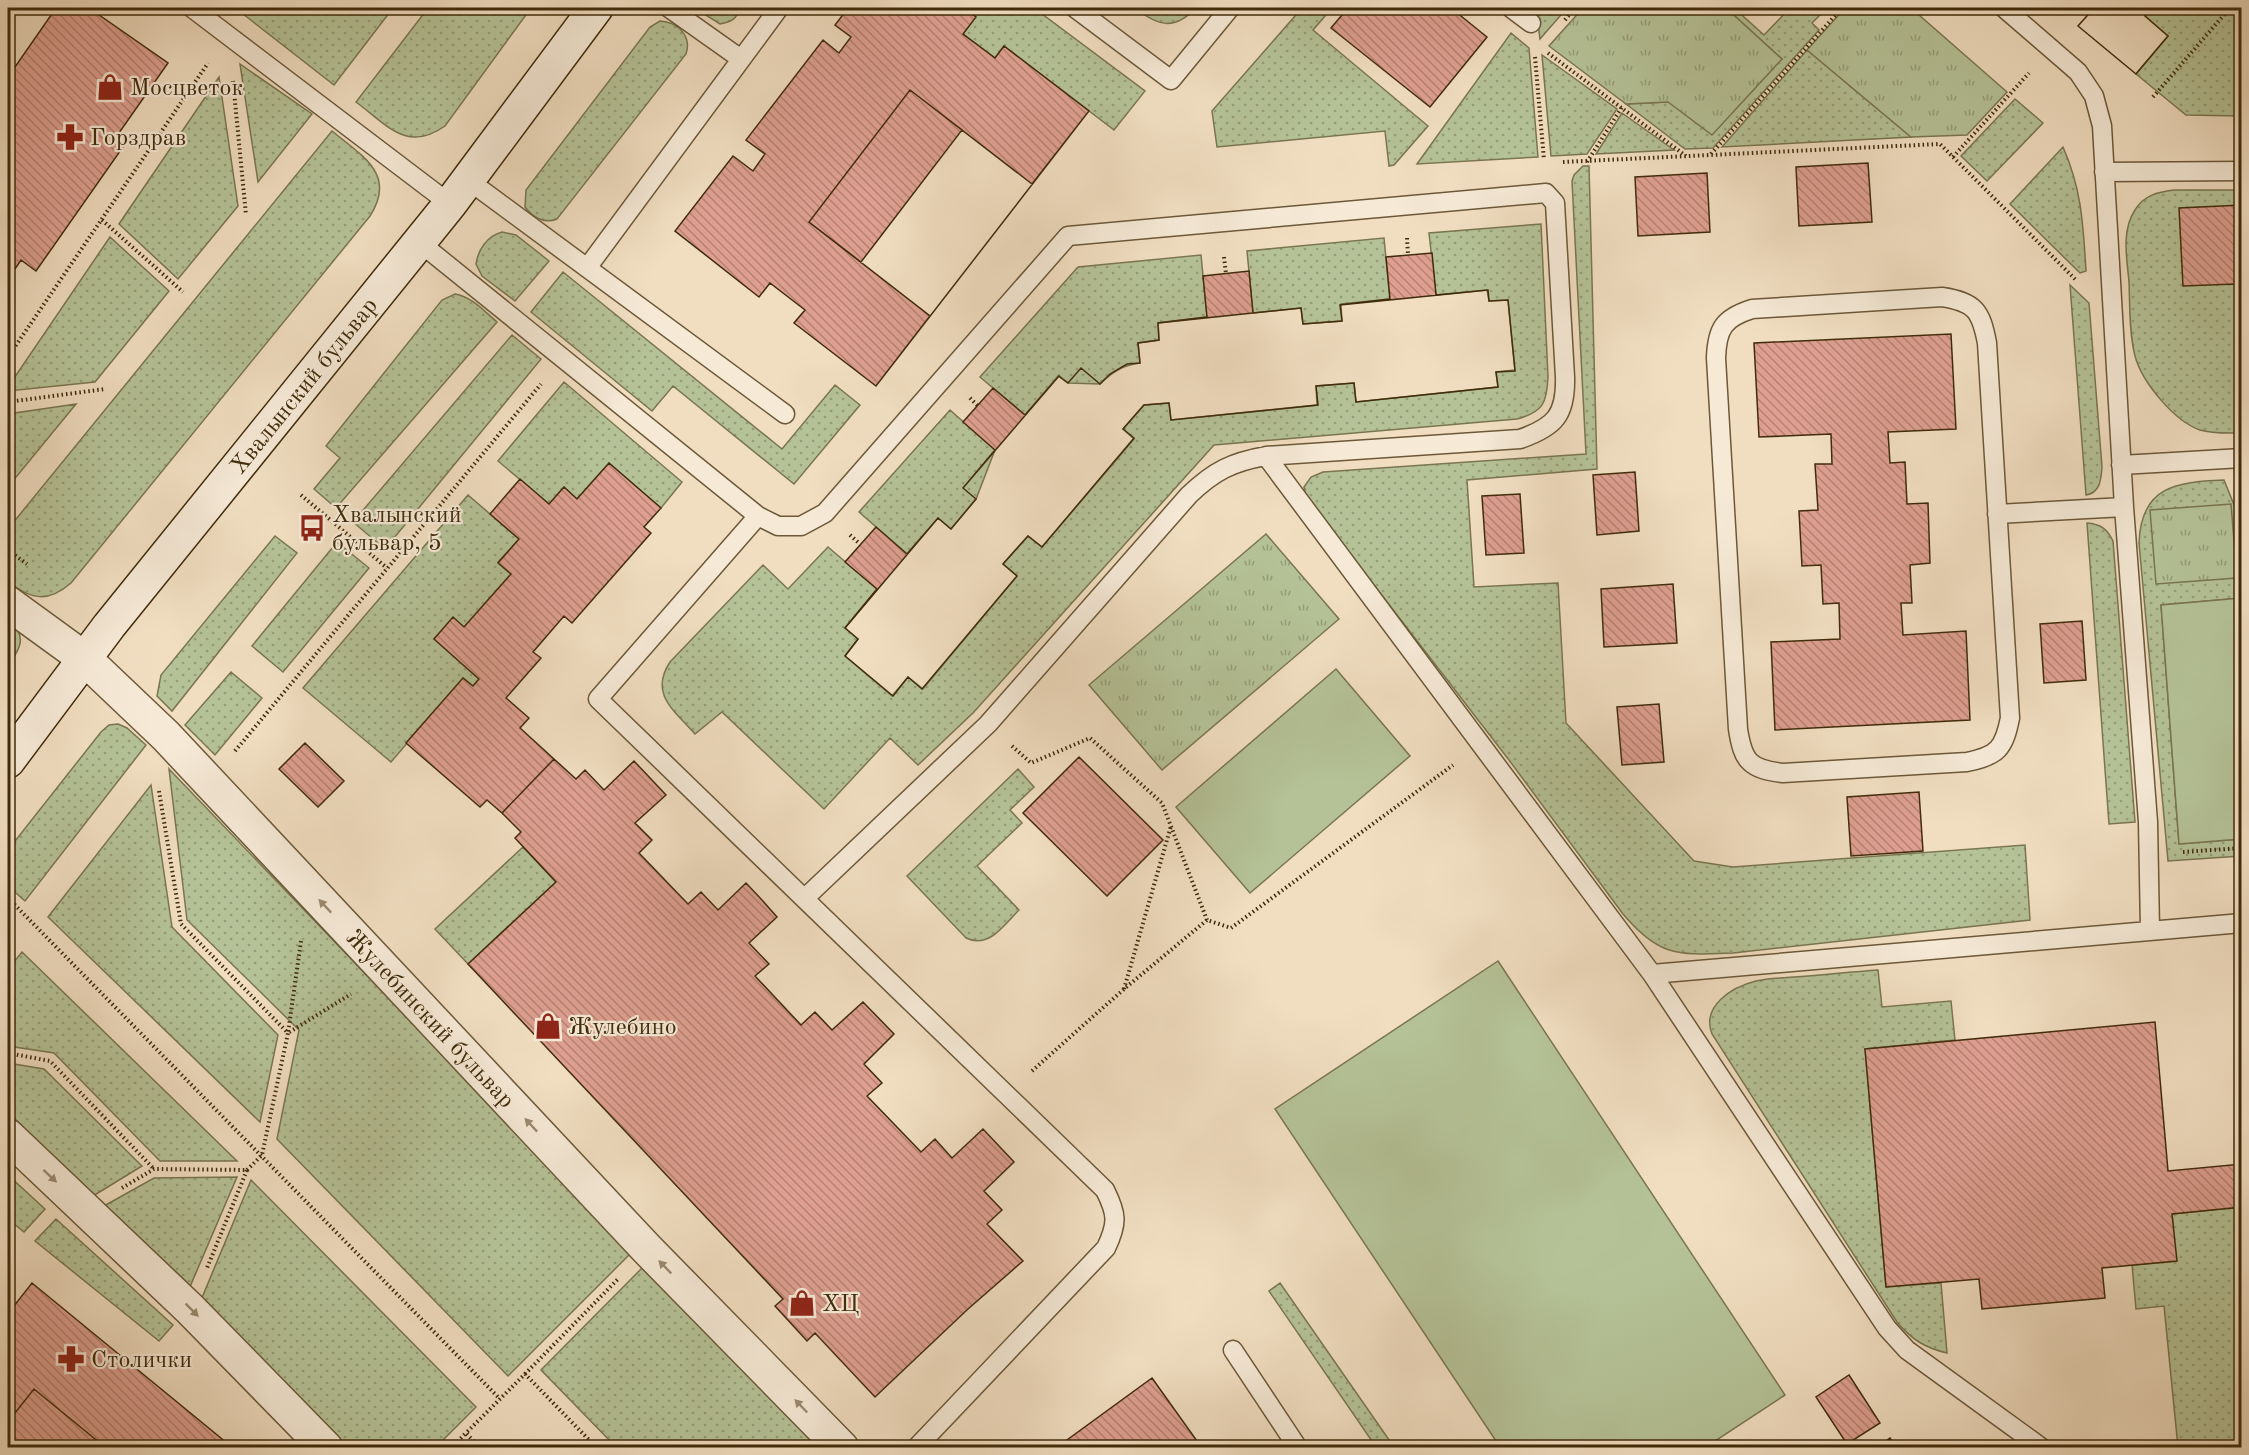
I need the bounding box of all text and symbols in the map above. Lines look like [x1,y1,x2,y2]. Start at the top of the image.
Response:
shop icon: Мосцветок [95,72,125,102]
place label: Мосцветок [130,77,243,101]
pharmacy icon: Горздрав [55,122,85,152]
place label: Горздрав [90,127,186,151]
street label: Хвалынский бульвар [227,294,383,479]
place label: Хвалынский бульвар, 5 [332,504,462,556]
bus stop icon: Хвалынский бульвар, 5 [297,513,327,543]
one-way arrow [319,900,333,914]
street label: Жулебинский бульвар [340,926,518,1113]
shop icon: Жулебино [533,1011,563,1041]
place label: Жулебино [568,1016,677,1040]
one-way arrow [525,1118,538,1133]
one-way arrow [43,1169,57,1183]
one-way arrow [658,1260,672,1274]
shop icon: ХЦ [787,1288,817,1318]
place label: ХЦ [822,1293,859,1317]
one-way arrow [184,1303,198,1317]
pharmacy icon: Столички [56,1344,86,1374]
place label: Столички [91,1349,192,1373]
one-way arrow [795,1399,809,1413]

